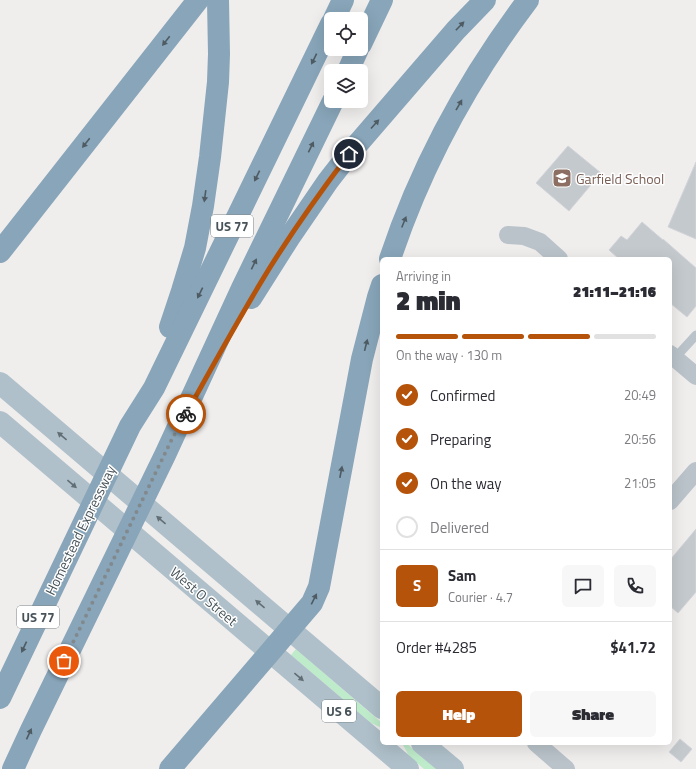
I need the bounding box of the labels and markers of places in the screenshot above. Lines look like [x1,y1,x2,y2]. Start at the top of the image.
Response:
pin [332,137,366,171]
school or university icon: Garfield School [551,167,573,189]
place label: Garfield School [576,168,664,189]
pin [47,644,81,678]

